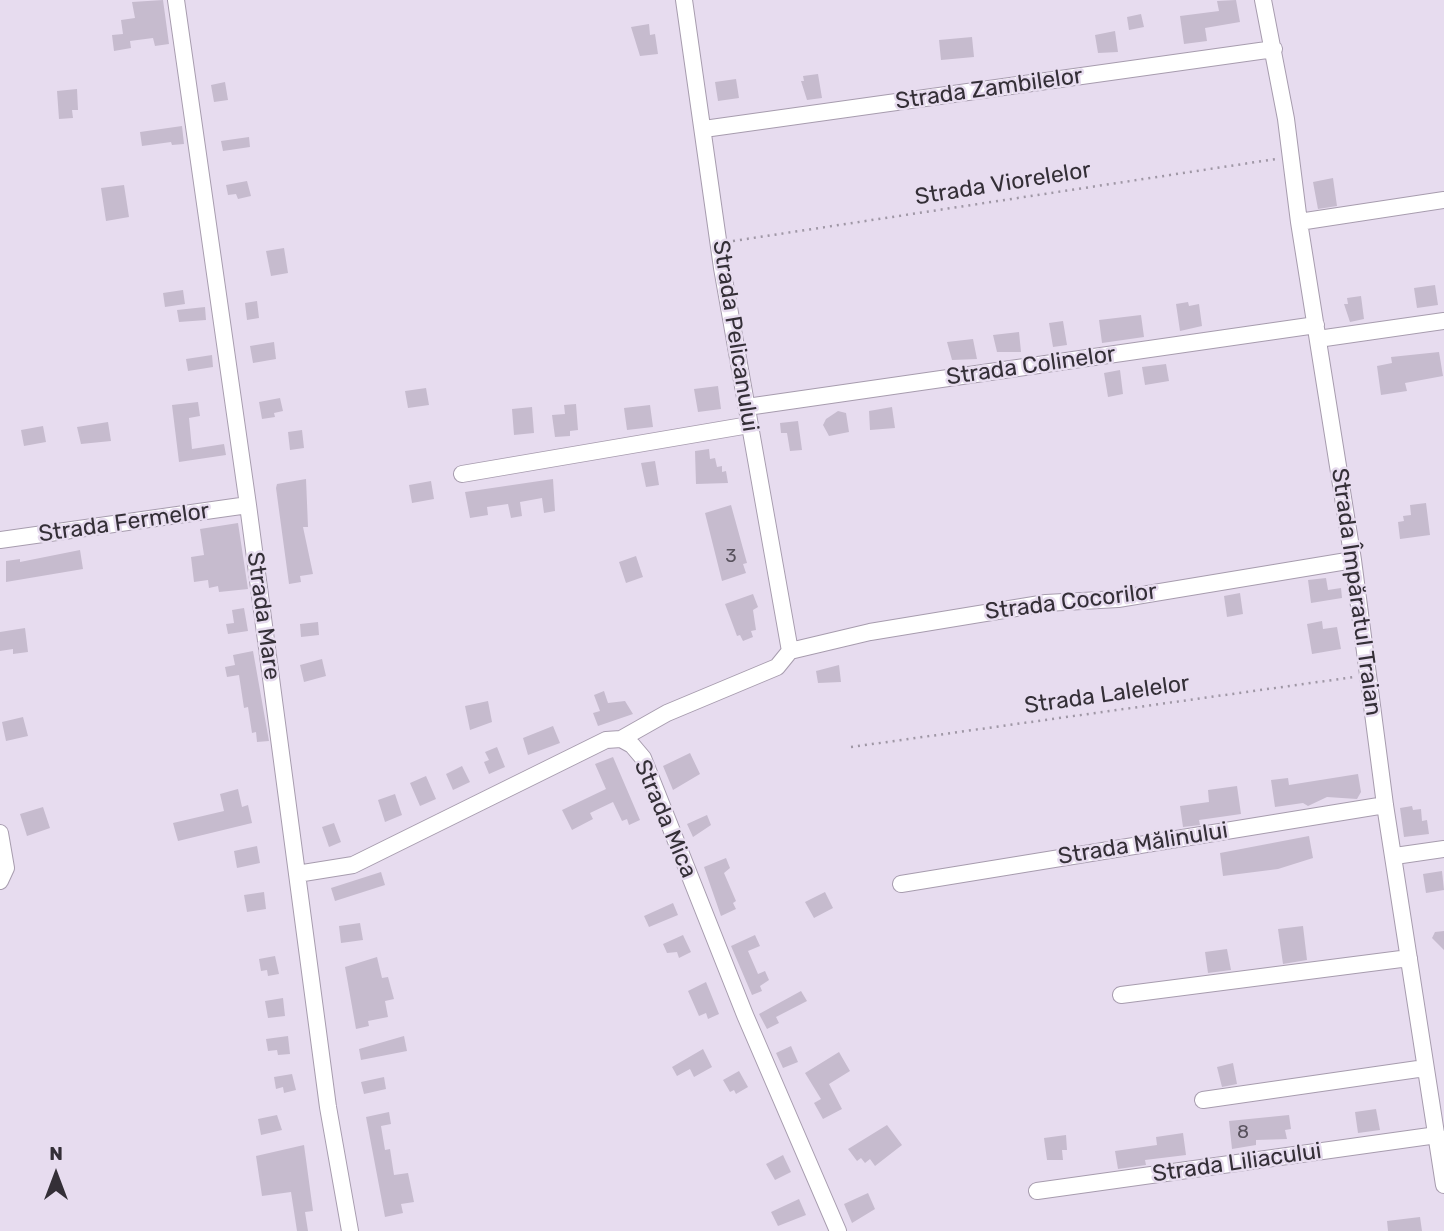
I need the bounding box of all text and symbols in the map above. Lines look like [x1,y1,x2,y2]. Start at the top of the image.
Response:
street label: Strada Zambilelor [894,62,1084,116]
street label: Strada Viorelelor [913,156,1093,212]
street label: Strada Pelicanului [706,238,764,434]
street label: Strada Colinelor [945,340,1117,392]
street label: Strada Împăratul Traian [1325,466,1387,718]
street label: Strada Fermelor [37,497,211,549]
house number: 3 [725,546,737,568]
street label: Strada Mare [240,550,286,682]
street label: Strada Cocorilor [984,578,1158,626]
street label: Strada Lalelelor [1023,670,1191,720]
street label: Strada Mica [628,756,702,882]
street label: Strada Mălinului [1056,817,1230,871]
house number: 8 [1237,1122,1249,1144]
street label: Strada Liliacului [1151,1137,1323,1189]
north arrow [21,1140,91,1210]
text: N [49,1142,63,1165]

